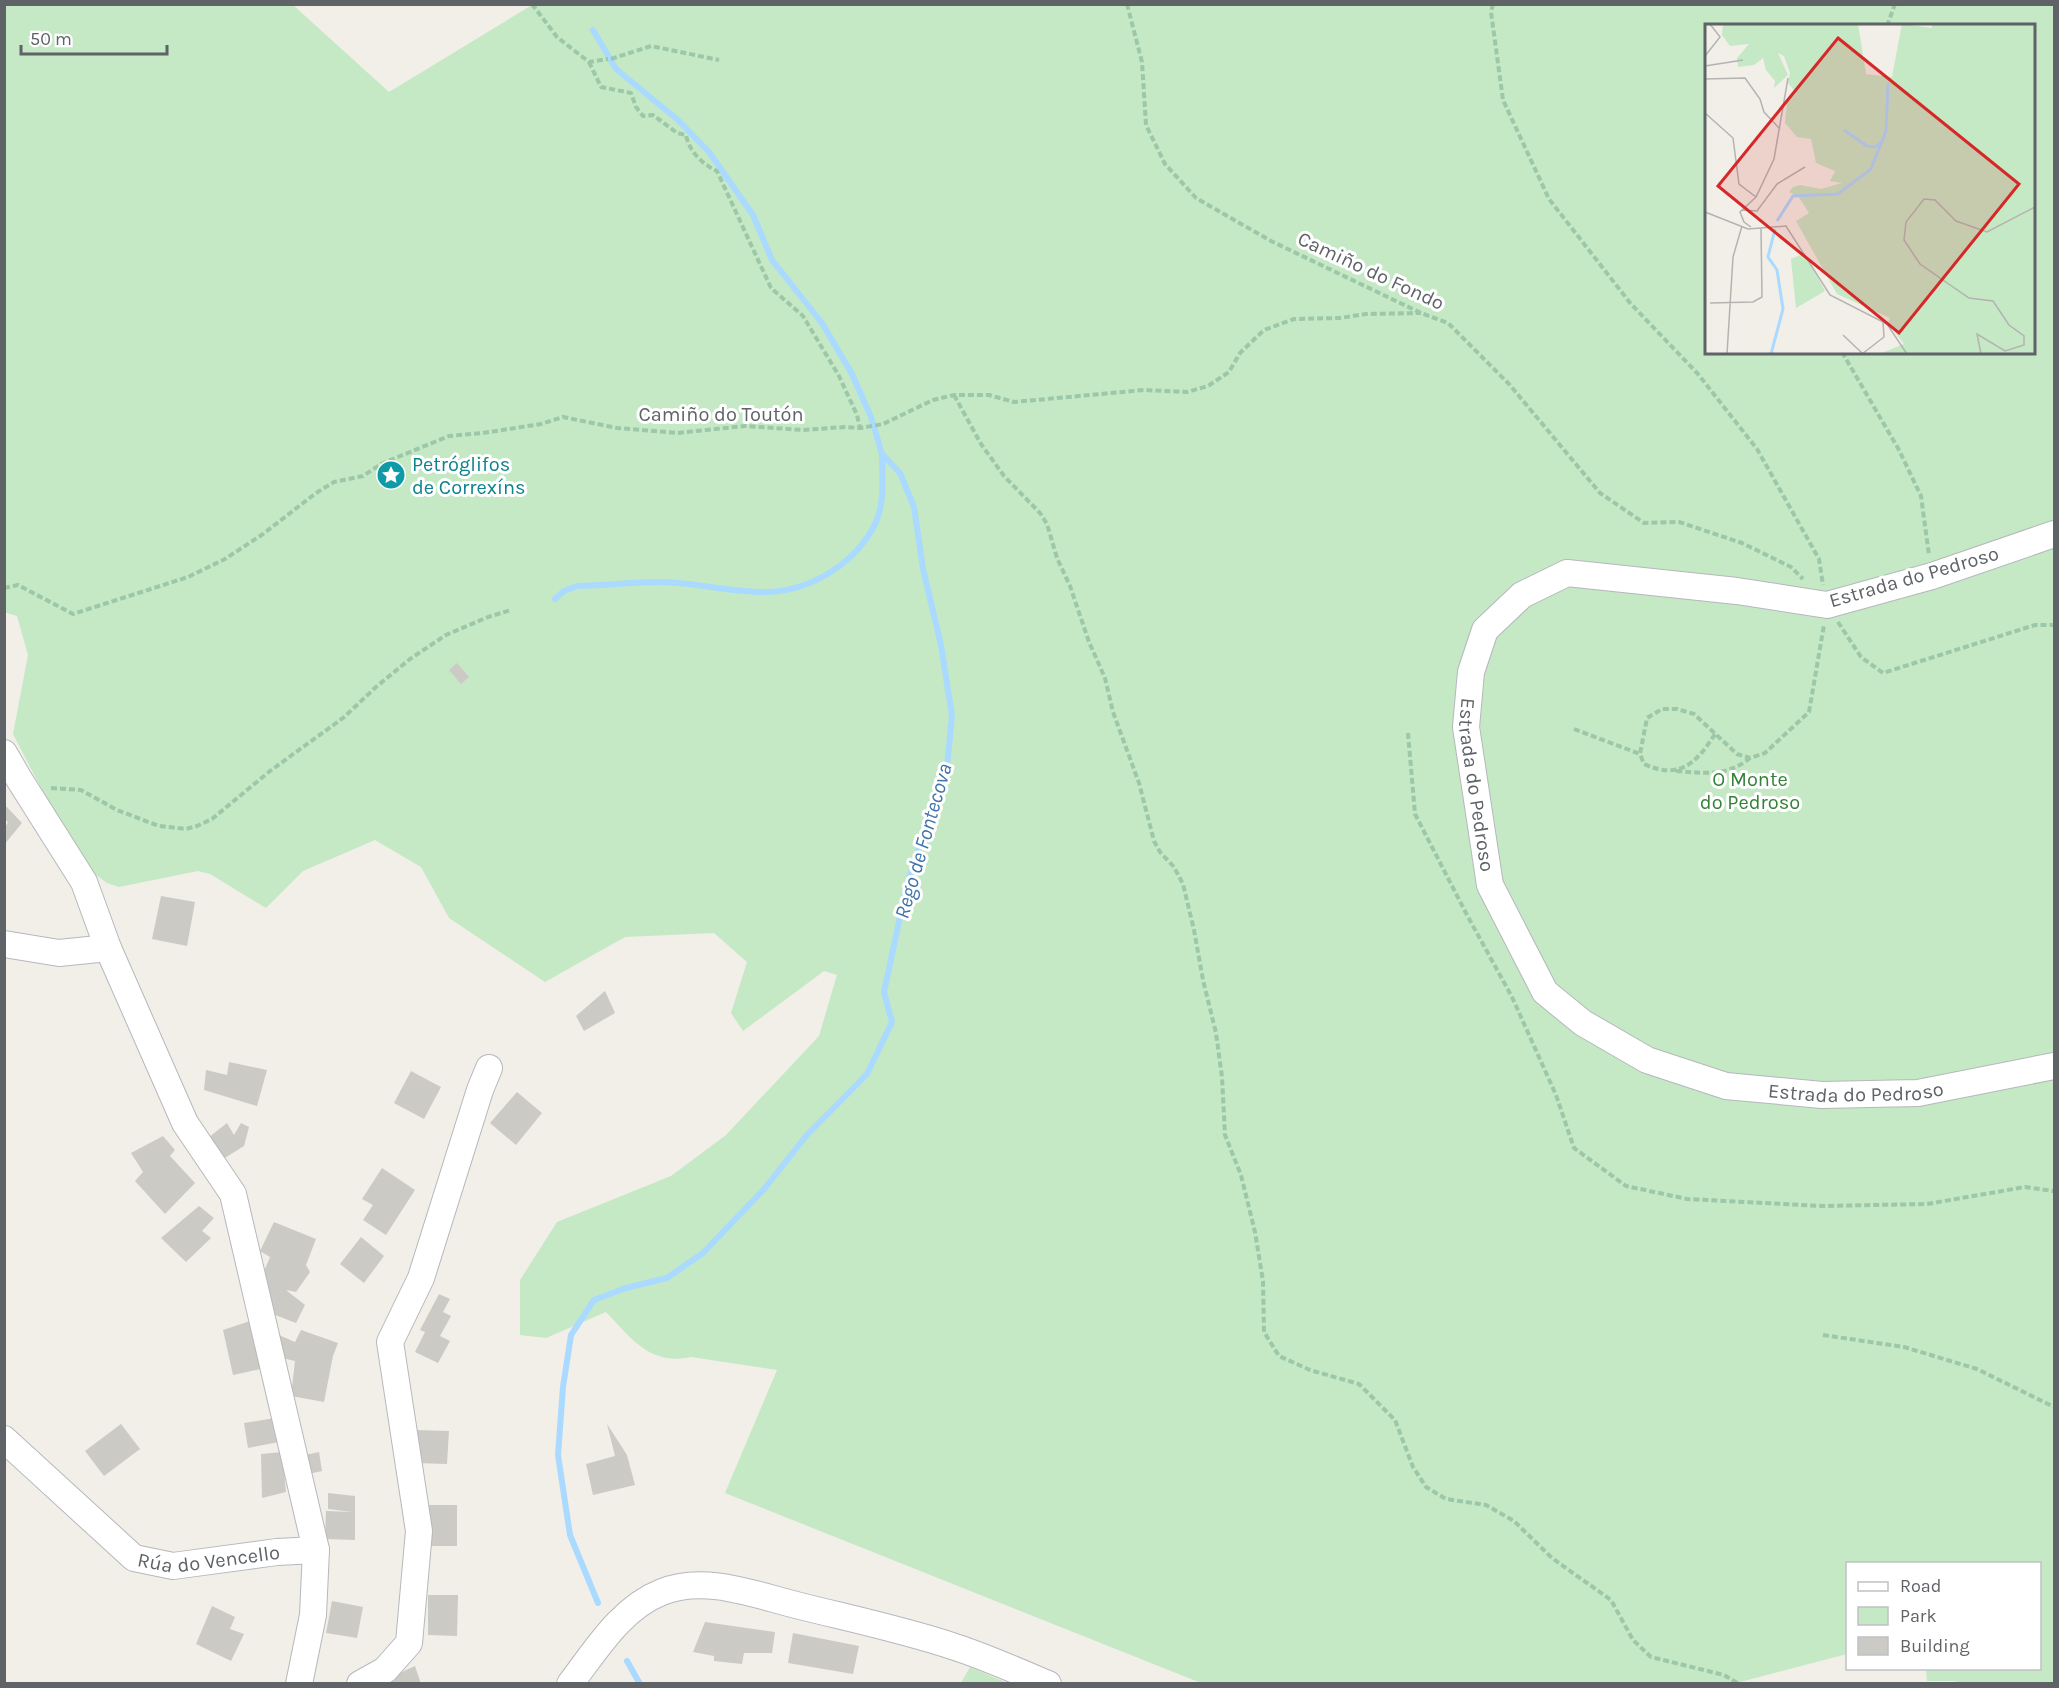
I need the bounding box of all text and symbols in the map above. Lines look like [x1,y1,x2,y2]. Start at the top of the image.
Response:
scale bar [21,18,166,56]
inset map [1705,24,2035,354]
text: 50 m [30,28,72,50]
street label: Camiño do Fondo [1294,227,1448,315]
street label: Camiño do Toutón [638,403,804,426]
place label: Petróglifos de Correxíns [412,453,526,499]
place icon: Petróglifos de Correxíns [375,459,407,491]
street label: Estrada do Pedroso [1827,542,2001,612]
street label: Estrada do Pedroso [1455,697,1499,873]
water label: Rego de Fontecova [889,761,957,921]
park label: O Monte do Pedroso [1700,768,1800,814]
street label: Estrada do Pedroso [1767,1077,1945,1107]
street label: Rúa do Vencello [136,1540,281,1577]
legend [1846,1562,2041,1670]
text: Road [1900,1575,1941,1597]
text: Park [1900,1605,1937,1627]
text: Building [1900,1635,1970,1657]

